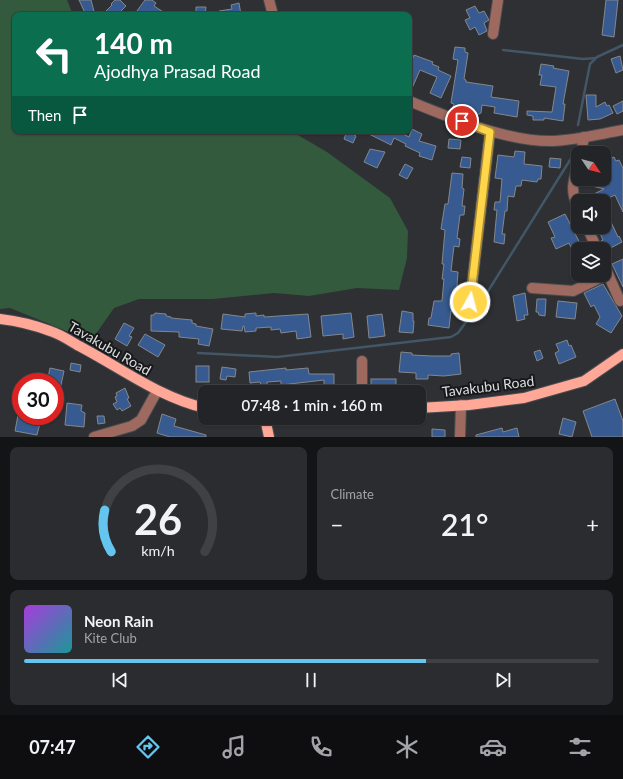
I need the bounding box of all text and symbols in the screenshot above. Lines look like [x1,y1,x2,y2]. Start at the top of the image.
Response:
text: 140 m [94,26,173,60]
icon: left [28,28,80,80]
text: Ajodhya Prasad Road [94,60,261,82]
icon: arrive [69,104,91,126]
pin [445,104,479,138]
text: Then [28,106,61,124]
icon: arrive [451,110,473,132]
north arrow [571,146,611,186]
map controls [571,146,611,282]
button: sound [571,194,611,234]
button: layers [571,242,611,282]
position arrow [449,281,491,323]
street label: Tavakubu Road [66,317,154,379]
street label: Tavakubu Road [441,372,535,400]
speed limit sign: 30 [12,373,64,425]
text: 07:48 · 1 min · 160 m [242,396,382,414]
text: Climate [331,486,374,502]
text: 26 [134,493,182,543]
text: 21° [441,506,488,542]
text: − [331,511,343,538]
text: + [586,511,599,538]
text: km/h [142,541,175,558]
text: Neon Rain [84,612,153,630]
text: Kite Club [84,630,137,646]
icon: previous [109,669,131,691]
icon: pause [300,669,322,691]
icon: next [492,669,514,691]
icon: directions [134,733,162,761]
icon: music [220,733,248,761]
icon: phone [307,733,335,761]
icon: climate [393,733,421,761]
icon: car [479,733,507,761]
icon: filters [566,733,594,761]
text: 07:47 [29,736,76,758]

